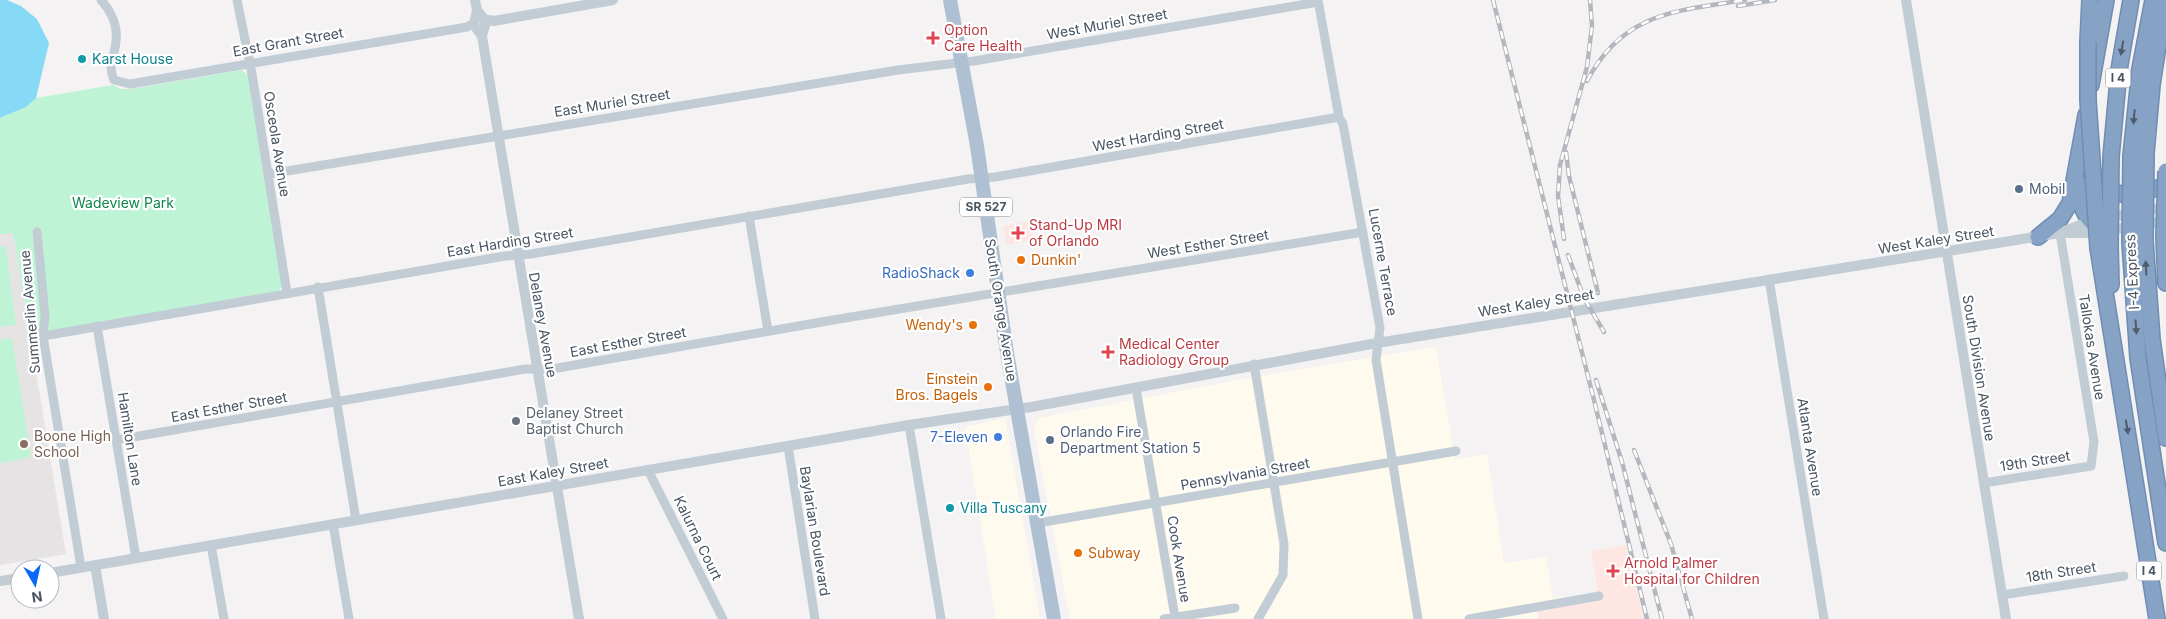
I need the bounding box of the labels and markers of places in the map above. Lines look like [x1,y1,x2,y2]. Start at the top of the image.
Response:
place label: Option Care Health [944,21,1022,54]
marker: Option Care Health [926,31,940,45]
place label: Karst House [92,50,173,67]
marker: Karst House [76,53,88,65]
place label: Mobil [2029,180,2065,197]
marker: Mobil [2013,183,2025,195]
place label: Stand-Up MRI of Orlando [1029,216,1122,249]
marker: Stand-Up MRI of Orlando [1011,226,1025,240]
place label: Dunkin' [1031,251,1081,268]
marker: Dunkin' [1015,254,1027,266]
place label: RadioShack [882,264,960,281]
marker: RadioShack [964,267,976,279]
place label: Wendy's [905,316,963,333]
marker: Wendy's [967,319,979,331]
place label: Medical Center Radiology Group [1119,335,1229,368]
marker: Medical Center Radiology Group [1101,345,1115,359]
place label: Einstein Bros. Bagels [895,370,978,403]
marker: Einstein Bros. Bagels [982,381,994,393]
place label: Delaney Street Baptist Church [526,404,624,437]
marker: Delaney Street Baptist Church [510,415,522,427]
place label: Orlando Fire Department Station 5 [1060,423,1201,456]
place label: Boone High School [34,427,111,460]
place label: 7-Eleven [930,428,988,445]
marker: 7-Eleven [992,431,1004,443]
marker: Orlando Fire Department Station 5 [1044,434,1056,446]
marker: Boone High School [18,438,30,450]
place label: Villa Tuscany [960,499,1047,516]
marker: Villa Tuscany [944,502,956,514]
place label: Subway [1088,544,1141,561]
marker: Subway [1072,547,1084,559]
place label: Arnold Palmer Hospital for Children [1624,554,1760,587]
marker: Arnold Palmer Hospital for Children [1606,564,1620,578]

